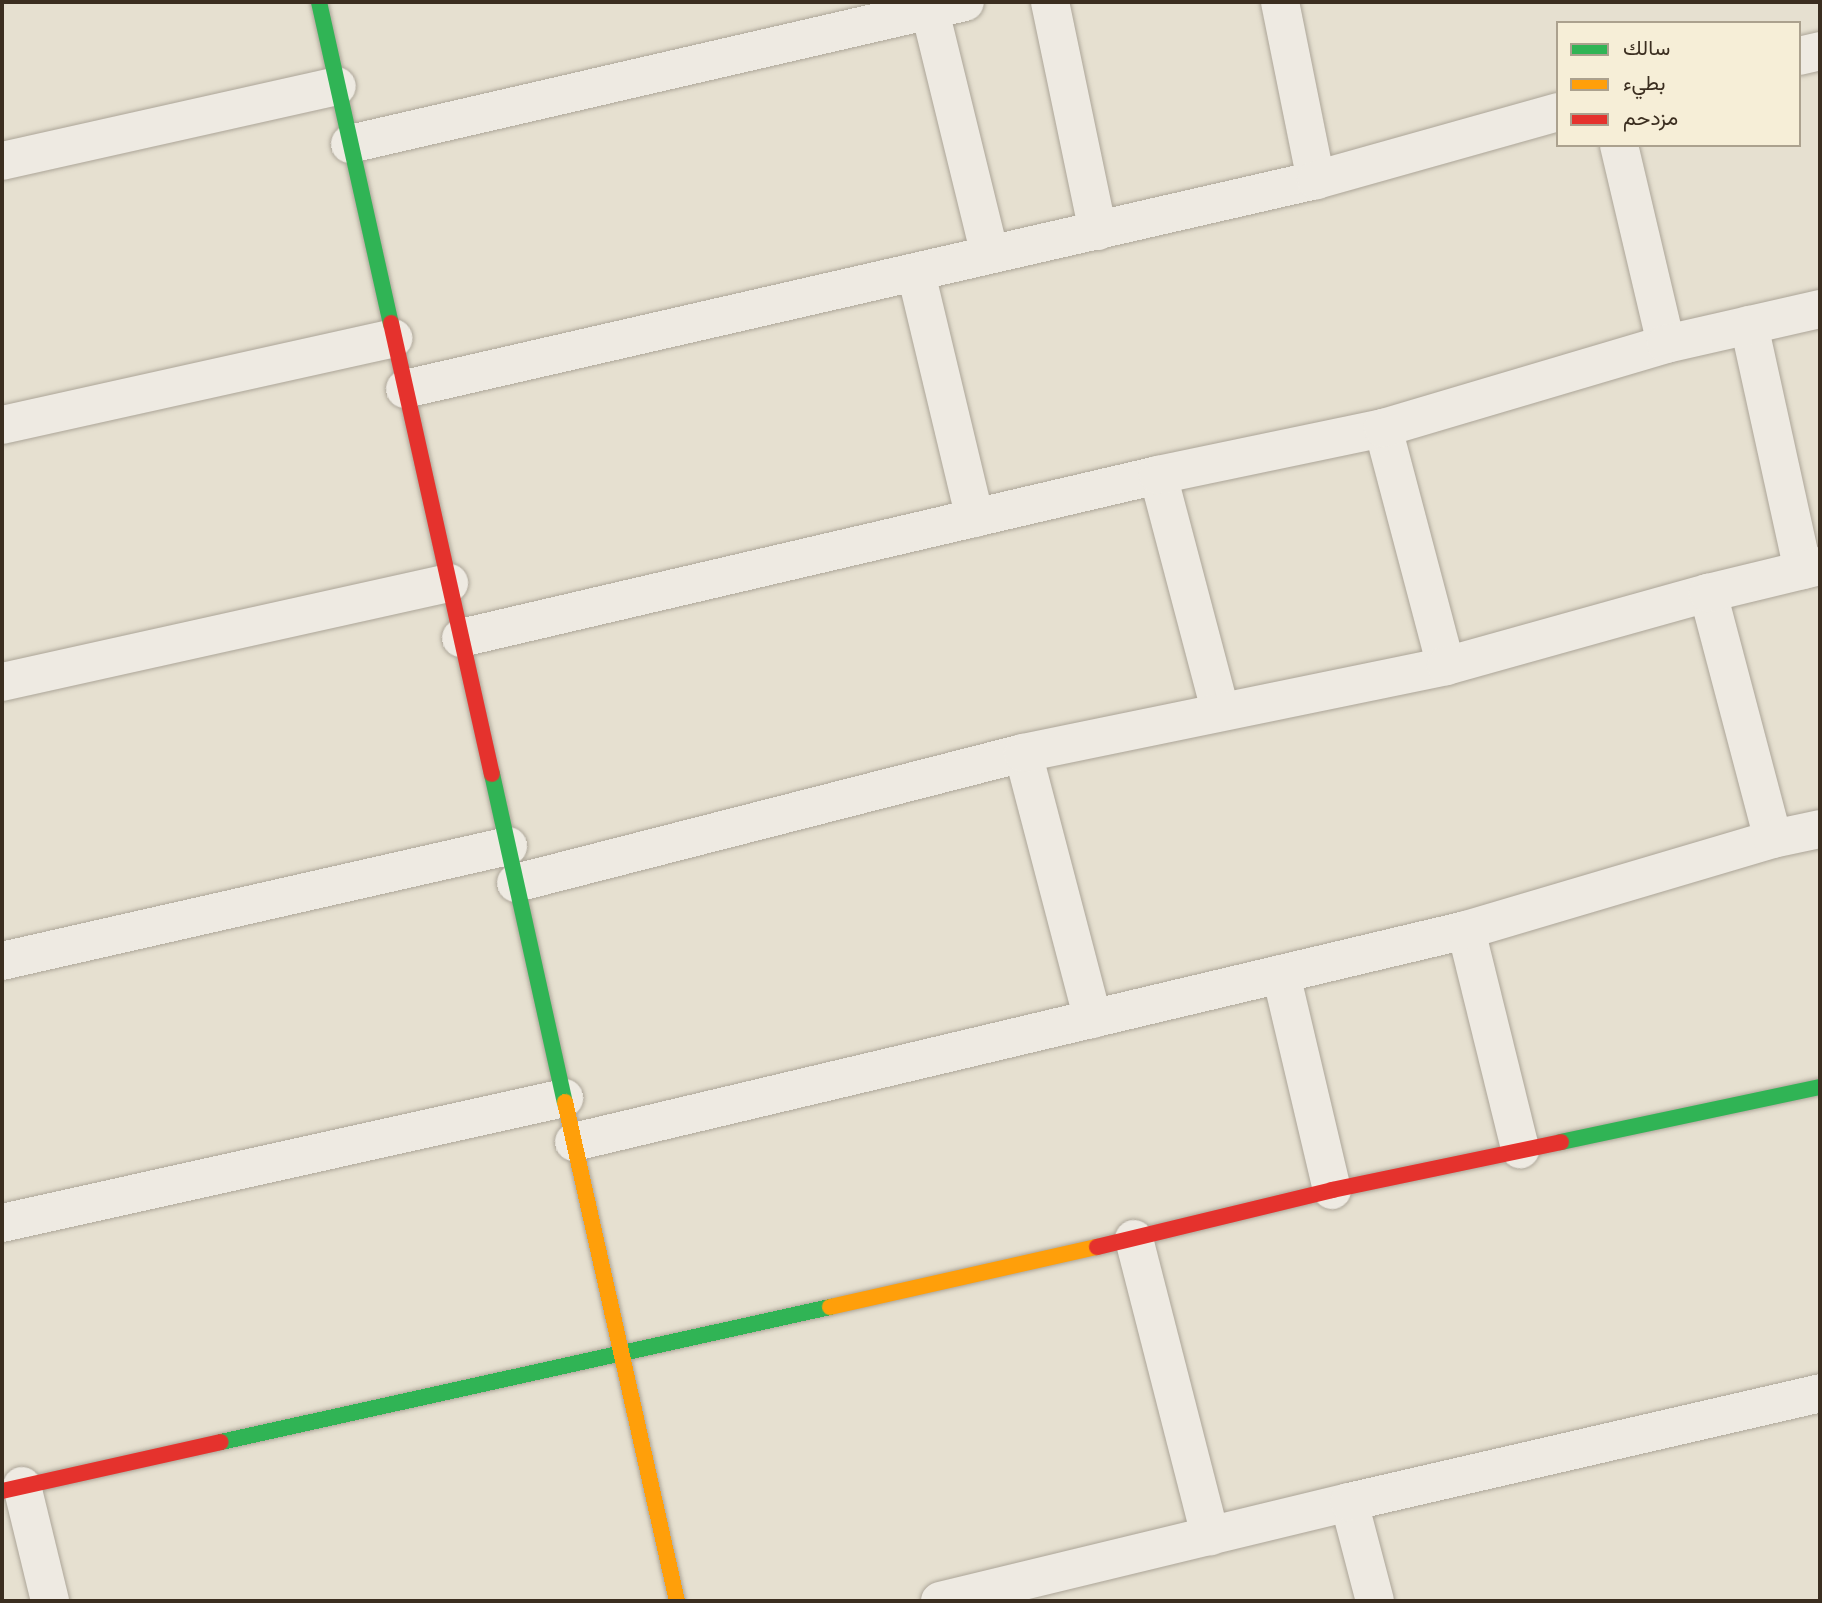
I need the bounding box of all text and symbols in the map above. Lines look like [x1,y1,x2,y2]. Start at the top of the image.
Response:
legend [1556,21,1801,147]
text: سالك [1623,33,1670,61]
text: بطيء [1623,68,1666,96]
text: مزدحم [1623,103,1678,131]

